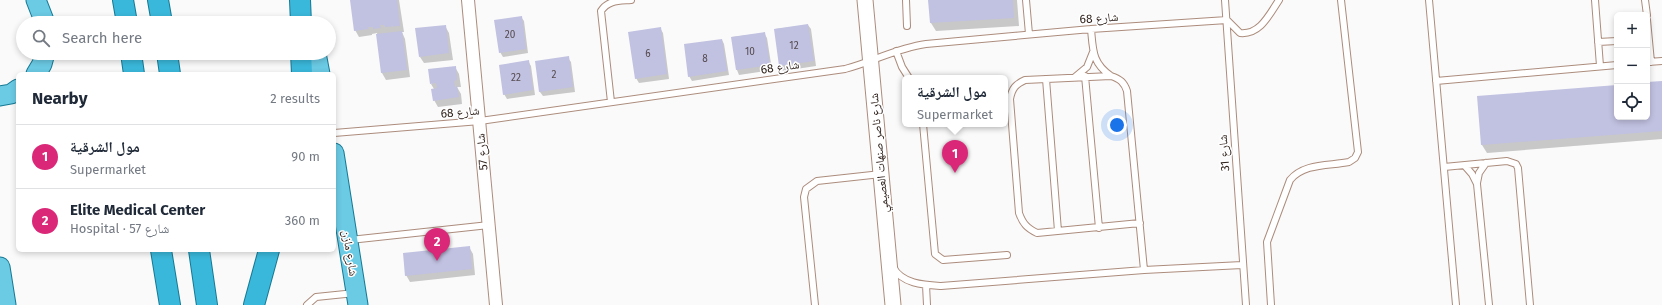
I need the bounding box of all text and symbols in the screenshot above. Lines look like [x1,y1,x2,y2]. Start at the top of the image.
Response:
street label: شارع 68 [1079,10,1119,27]
map controls [1614,12,1650,120]
button: + [1614,12,1650,48]
search box [16,16,336,60]
icon: search [30,27,52,49]
text: Search here [62,29,142,47]
house number: 20 [505,29,516,41]
house number: 12 [789,40,799,52]
house number: 10 [745,46,755,58]
house number: 6 [645,48,651,60]
button: − [1614,48,1650,84]
house number: 8 [702,53,708,65]
street label: شارع 68 [760,57,801,78]
house number: 2 [552,69,557,81]
house number: 22 [511,72,521,84]
popup [902,75,1008,127]
text: مول الشرقية [917,83,987,101]
button: locate [1614,84,1650,120]
text: Nearby [32,88,87,109]
text: 2 results [270,91,320,106]
street label: شارع ناصر صنهات العصيمي [867,92,894,213]
street label: شارع 68 [440,103,480,122]
text: Supermarket [917,107,993,122]
your location [1107,115,1127,135]
street label: شارع 57 [473,133,492,171]
street label: شارع 31 [1216,134,1233,172]
text: مول الشرقية [70,138,140,156]
pin: 1 [942,140,968,173]
text: 1 [42,149,48,164]
text: 90 m [291,149,320,164]
text: Supermarket [70,162,146,177]
text: Elite Medical Center [70,201,205,219]
text: 2 [42,213,48,228]
text: 360 m [285,213,320,228]
text: Hospital · شارع 57 [70,221,169,236]
pin: 2 [424,228,450,261]
street label: شارع مازن [338,229,361,277]

